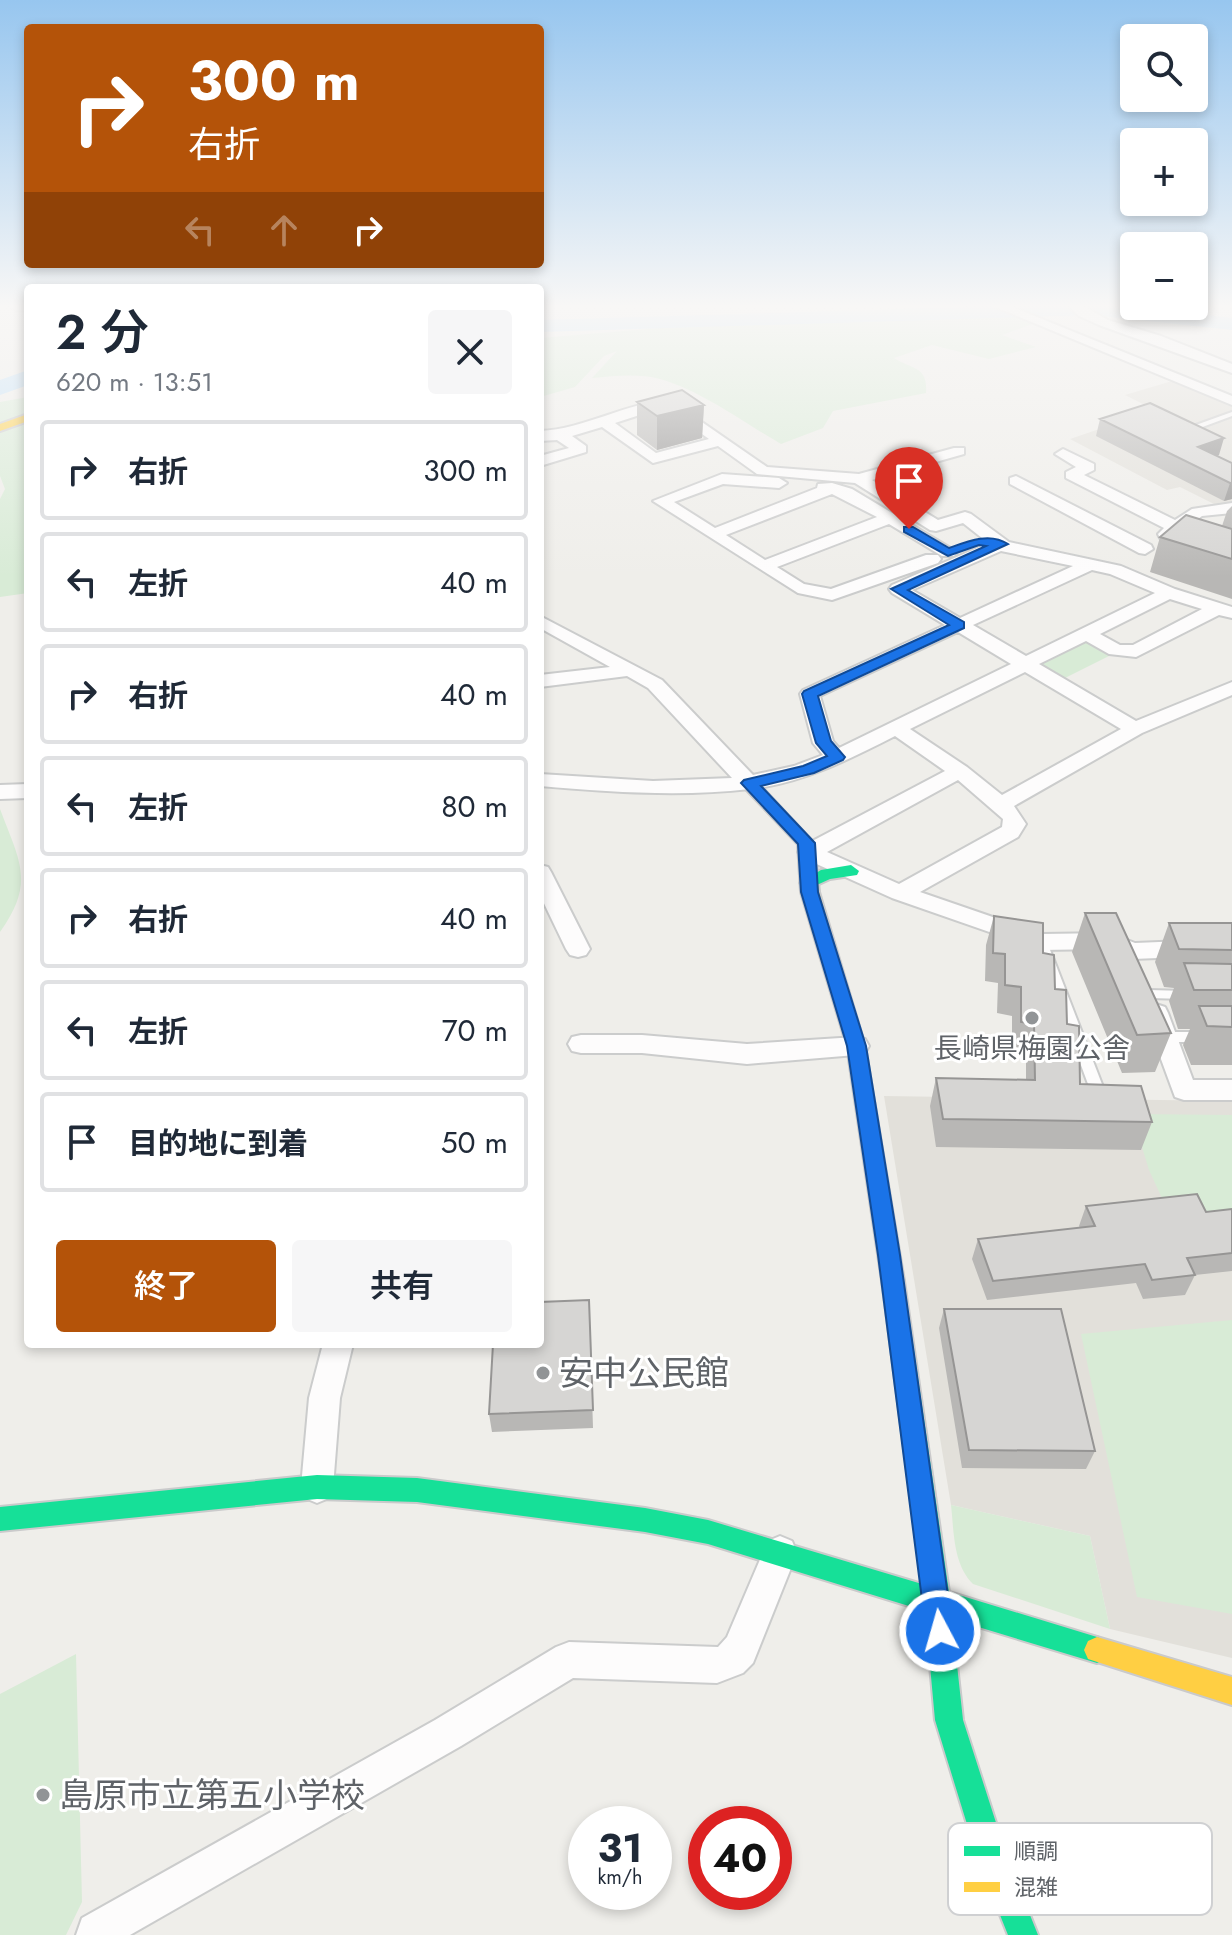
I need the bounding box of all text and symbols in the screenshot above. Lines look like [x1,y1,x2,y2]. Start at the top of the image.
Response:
map controls [1120,24,1208,320]
button: search [1120,24,1208,112]
text: 300 m [188,40,360,121]
icon: right [56,56,160,160]
text: 右折 [188,118,260,170]
button: + [1120,128,1208,216]
icon: left [178,208,222,252]
icon: ahead [262,208,306,252]
icon: right [346,208,390,252]
button: − [1120,232,1208,320]
text: 2 分 [56,298,149,367]
button: close [428,310,512,394]
text: 620 m · 13:51 [56,363,213,401]
pin [875,447,943,529]
icon: right [60,448,104,492]
text: 300 m [423,449,508,492]
text: 右折 [128,450,188,493]
icon: arrive [887,459,931,503]
icon: left [60,560,104,604]
text: 40 m [440,561,508,604]
text: 左折 [128,562,188,605]
icon: right [60,672,104,716]
text: 40 m [440,673,508,716]
text: 右折 [128,674,188,717]
icon: left [60,784,104,828]
text: 80 m [441,785,508,828]
text: 左折 [128,786,188,829]
icon: right [60,896,104,940]
text: 40 m [440,897,508,940]
text: 右折 [128,898,188,941]
icon: left [60,1008,104,1052]
text: 70 m [442,1009,508,1052]
marker: 長崎県梅園公舎 [1023,1009,1041,1027]
text: 左折 [128,1010,188,1053]
place label: 長崎県梅園公舎 [934,1028,1130,1069]
icon: arrive [60,1120,104,1164]
text: 50 m [441,1121,508,1164]
text: 目的地に到着 [128,1122,308,1165]
button: 終了 [56,1240,276,1332]
button: 共有 [292,1240,512,1332]
place label: 安中公民館 [559,1349,729,1398]
marker: 安中公民館 [534,1364,552,1382]
position arrow [898,1589,982,1673]
place label: 島原市立第五小学校 [59,1771,365,1820]
marker: 島原市立第五小学校 [34,1786,52,1804]
speed limit sign: 40 [688,1806,792,1910]
text: 31 [597,1819,643,1877]
legend [948,1823,1212,1915]
text: 順調 [1014,1835,1058,1867]
text: km/h [597,1863,643,1892]
text: 混雑 [1014,1871,1058,1903]

